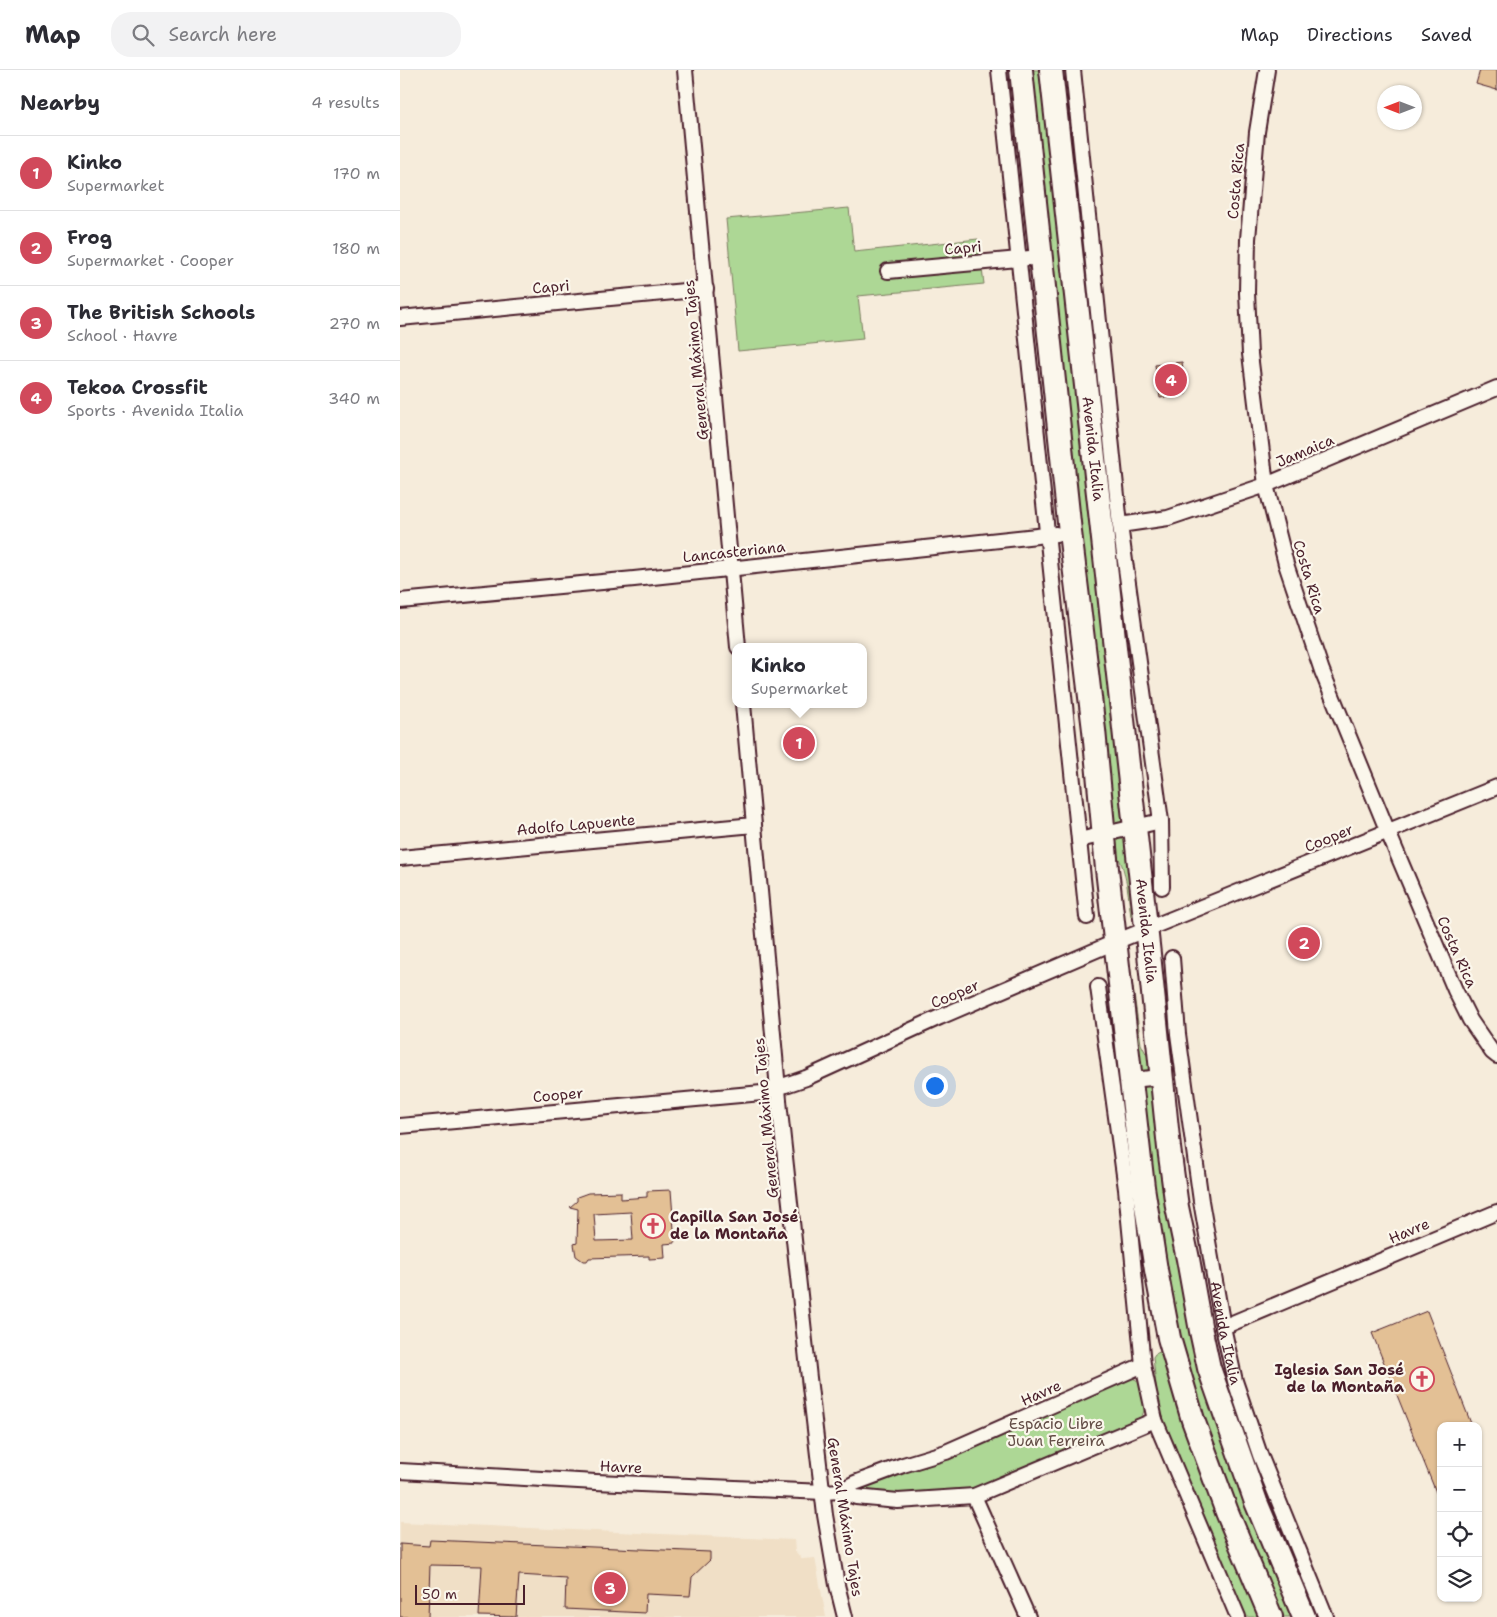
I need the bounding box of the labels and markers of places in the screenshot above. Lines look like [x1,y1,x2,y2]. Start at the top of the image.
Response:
pin: 4 [1155,361,1187,399]
pin: 1 [783,724,815,762]
pin: 2 [1288,924,1320,962]
place label: Capilla San José de la Montaña [670,1207,799,1244]
church icon: Capilla San José de la Montaña [640,1213,666,1239]
place label: Iglesia San José de la Montaña [1275,1360,1405,1397]
church icon: Iglesia San José de la Montaña [1409,1366,1435,1392]
pin: 3 [594,1569,626,1607]

